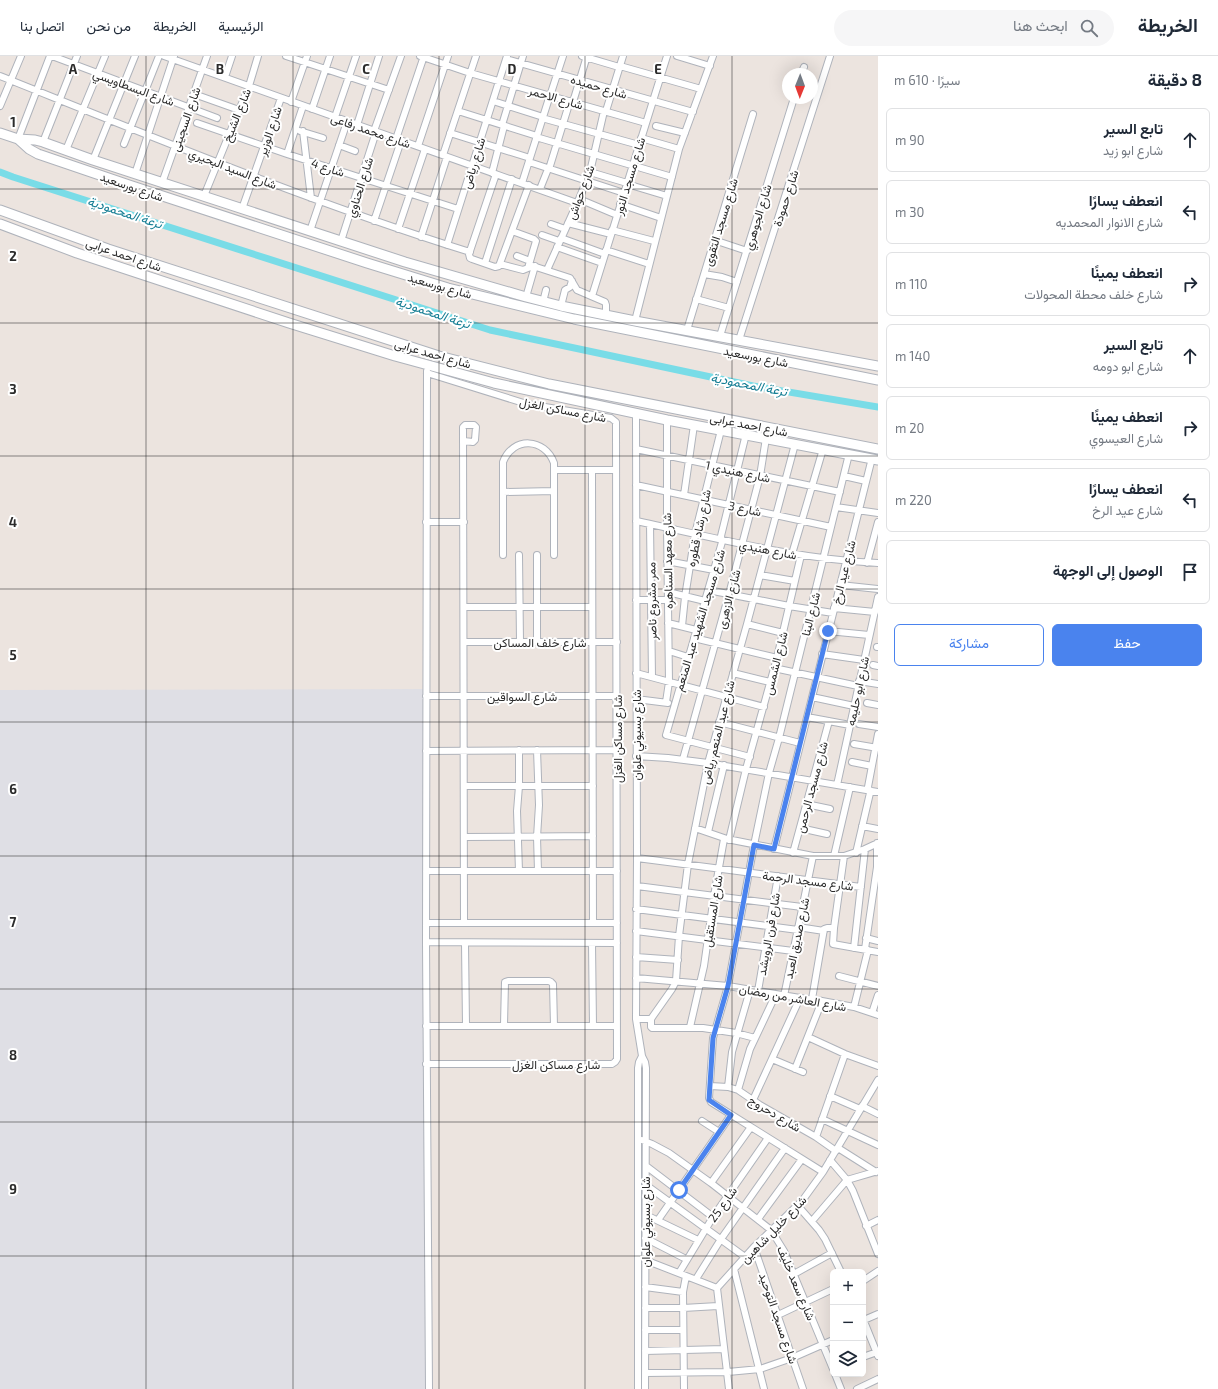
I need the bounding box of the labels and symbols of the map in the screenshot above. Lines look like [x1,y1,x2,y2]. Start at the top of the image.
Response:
text: A [69,61,78,77]
text: B [216,61,224,77]
text: C [362,61,370,77]
text: D [508,61,517,77]
text: E [654,61,662,77]
street label: شارع البسطاويسي [90,66,177,112]
north arrow [782,68,818,104]
street label: شارع حميده [568,71,629,104]
street label: شارع الاحمر [525,82,585,114]
street label: شارع السجينى [167,85,205,154]
street label: شارع الشيخ [219,86,256,145]
street label: شارع الوزير [254,104,287,159]
street label: شارع محمد رفاعى [328,110,413,153]
text: 1 [10,114,16,130]
street label: شارع رياض [459,136,490,191]
street label: شارع مسجد النور [610,136,650,218]
street label: شارع السيد البحيري [186,145,279,195]
street label: شارع 4 [309,155,346,182]
street label: شارع الحناوي [343,155,379,220]
street label: شارع حواش [563,163,600,222]
street label: شارع حمودة [769,168,804,229]
street label: شارع بورسعيد [98,169,165,206]
street label: شارع مسجد التقوى [700,176,743,269]
street label: شارع الجوهري [740,182,777,253]
water label: ترعة المحمودية [85,192,166,233]
street label: شارع احمد عرابى [83,235,164,276]
text: 2 [9,248,17,264]
street label: شارع بورسعيد [406,269,474,304]
water label: ترعة المحمودية [393,292,474,333]
street label: شارع احمد عرابى [392,335,473,373]
street label: شارع بورسعيد [722,343,790,372]
water label: ترعة المحمودية [709,369,791,401]
text: 3 [9,381,17,397]
street label: شارع مساكن الغزل [518,394,608,427]
street label: شارع احمد عرابى [708,410,789,441]
street label: شارع هنيدي 1 [704,457,772,489]
street label: شارع رشاد قطوره [683,488,716,569]
street label: شارع 3 [727,498,763,521]
street label: شارع معهد السناهره [659,513,678,609]
text: 4 [9,514,17,530]
street label: شارع هنيدي [737,537,798,565]
street label: شارع عيد الرخ [828,539,861,606]
street label: شارع مسجد الشهيد عبد المنعم [671,547,730,693]
street label: ممر مشروع ناصر [643,562,662,641]
street label: شارع الازهرى [713,568,746,631]
street label: شارع البنا [798,591,825,638]
route end [819,622,837,640]
street label: شارع الشمس [760,630,793,697]
street label: شارع خلف المساكن [494,635,586,652]
text: 5 [9,647,17,663]
street label: شارع ابو حليمه [843,655,874,728]
street label: شارع عبد المنعم رياض [697,679,740,786]
street label: شارع السواقين [487,689,557,706]
street label: شارع بسيوني علوان [629,689,647,781]
street label: شارع مساكن الغزل [610,695,627,783]
street label: شارع مسجد الرحمن [792,740,833,835]
text: 6 [9,781,17,797]
street label: شارع مسجد الرحمة [761,867,854,896]
street label: شارع المستقبل [699,874,728,949]
street label: شارع فرن الرويشد [754,892,785,977]
street label: شارع صديق العبد [781,896,814,980]
text: 7 [10,914,17,930]
street label: شارع العاشر من رمضان [738,981,848,1016]
text: 8 [9,1047,17,1063]
street label: شارع مساكن الغزل [512,1057,600,1074]
street label: شارع دحروج [745,1092,804,1137]
street label: شارع بسيوني علوان [638,1176,656,1268]
text: 9 [9,1181,17,1197]
route start [670,1181,688,1199]
street label: شارع 25 [705,1184,742,1226]
street label: شارع خليل شاهين [737,1192,811,1268]
street label: شارع سعد خليف [772,1244,819,1324]
street label: شارع مسجد التوحيد [754,1271,801,1366]

